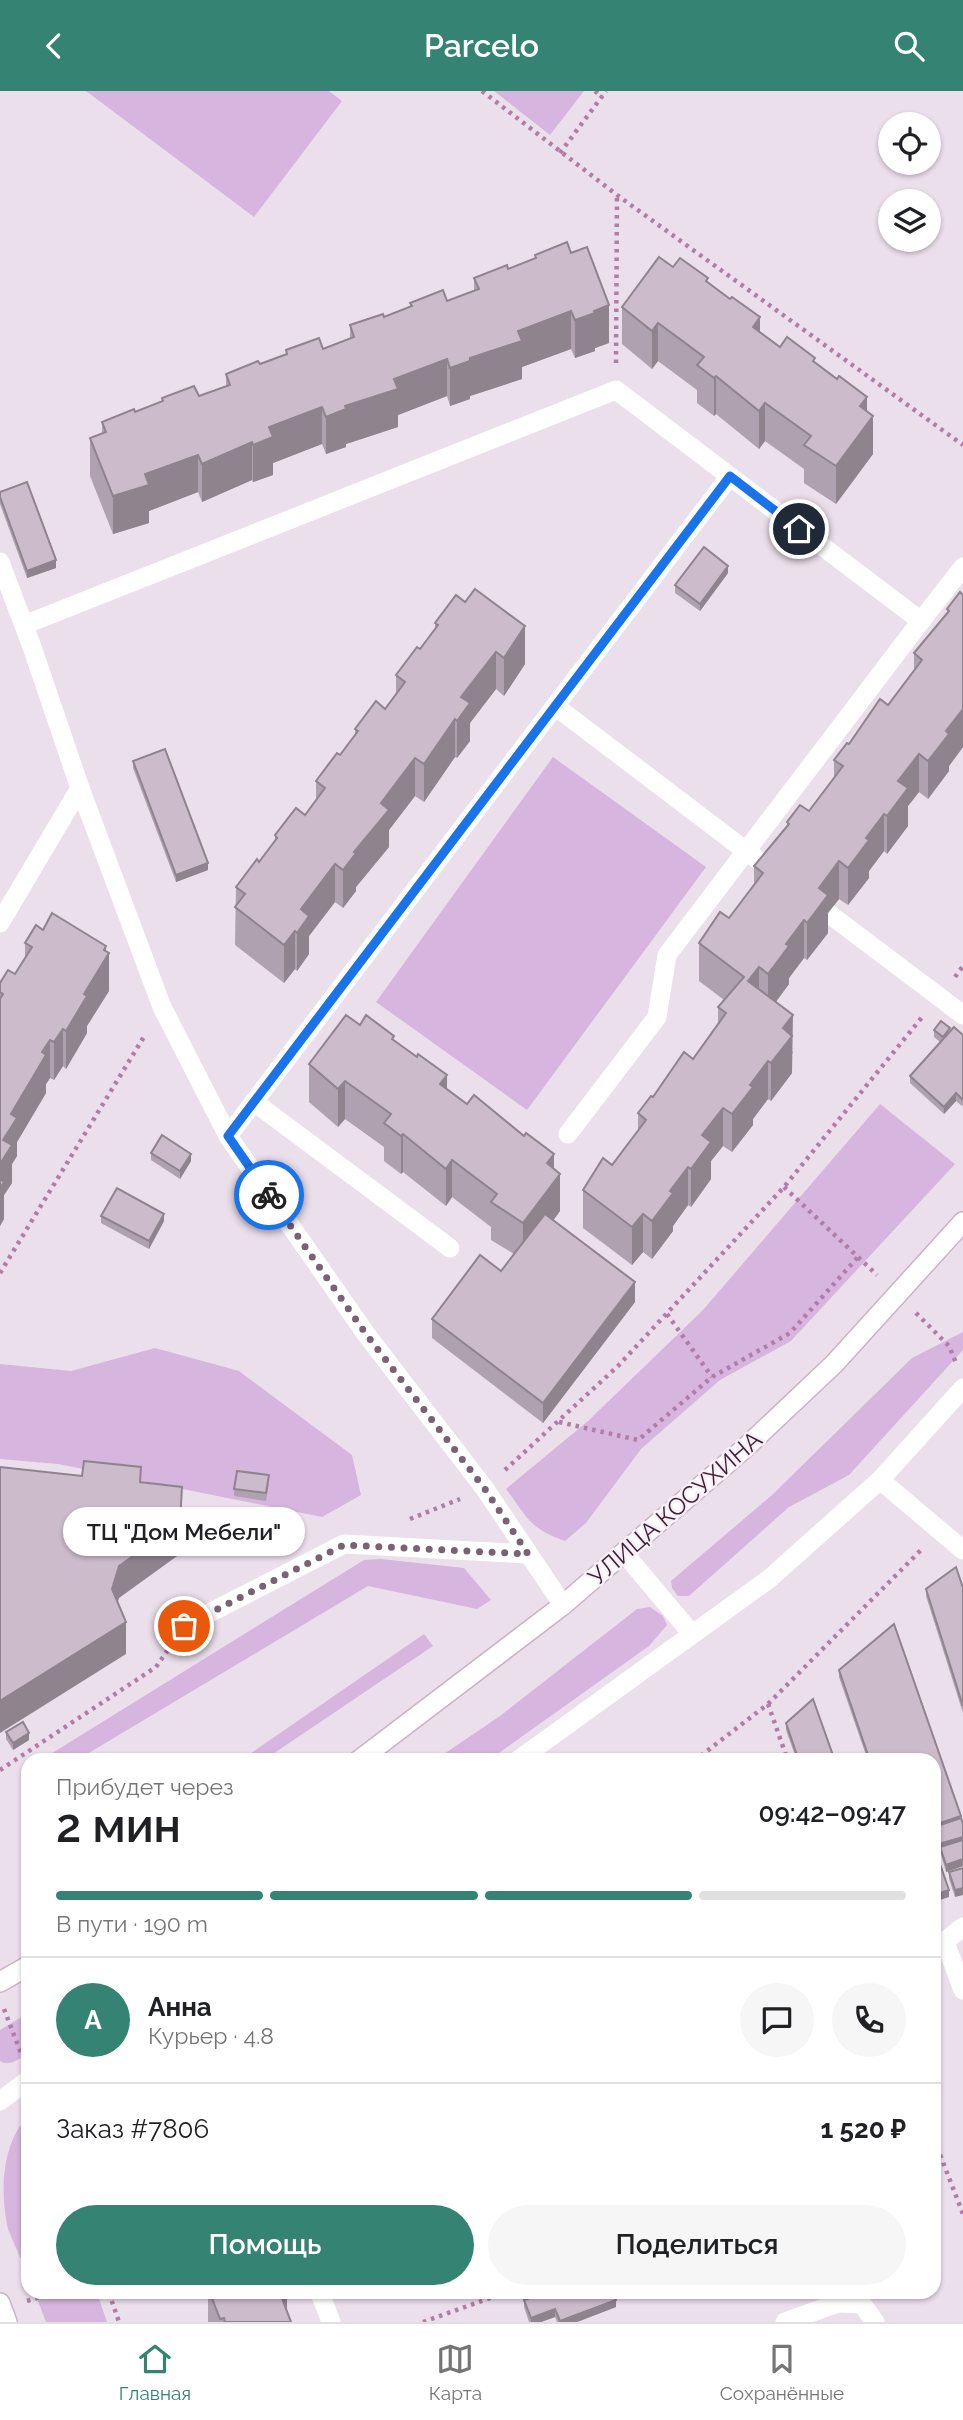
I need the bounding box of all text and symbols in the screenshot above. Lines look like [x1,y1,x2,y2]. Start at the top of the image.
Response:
icon: back [35,27,73,65]
text: Parcelo [424,27,539,64]
icon: search [890,27,928,65]
map controls [878,112,941,252]
button: locate [878,112,941,175]
button: layers [878,189,941,252]
pin [769,499,829,559]
icon: home [780,510,818,548]
courier [234,1160,304,1230]
icon: bike [250,1176,288,1214]
street label: УЛИЦА КОСУХИНА [582,1425,768,1591]
callout: ТЦ "Дом Мебели" [63,1507,305,1556]
text: ТЦ "Дом Мебели" [87,1518,281,1545]
pin [154,1596,214,1656]
icon: bag [165,1607,203,1645]
text: Прибудет через [56,1773,234,1800]
text: 09:42–09:47 [759,1798,906,1828]
text: 2 мин [56,1799,181,1853]
text: В пути · 190 m [56,1910,208,1937]
button: chat [740,1983,814,2057]
button: phone [832,1983,906,2057]
text: Анна [148,1992,212,2022]
text: А [84,2005,102,2035]
text: Курьер · 4.8 [148,2022,274,2049]
text: Заказ #7806 [56,2114,209,2144]
text: 1 520 ₽ [821,2114,906,2144]
button: Помощь [56,2205,474,2285]
button: Поделиться [488,2205,906,2285]
tab: Главная [119,2340,191,2404]
tab: Карта [429,2340,482,2404]
tab: Сохранённые [720,2340,844,2404]

